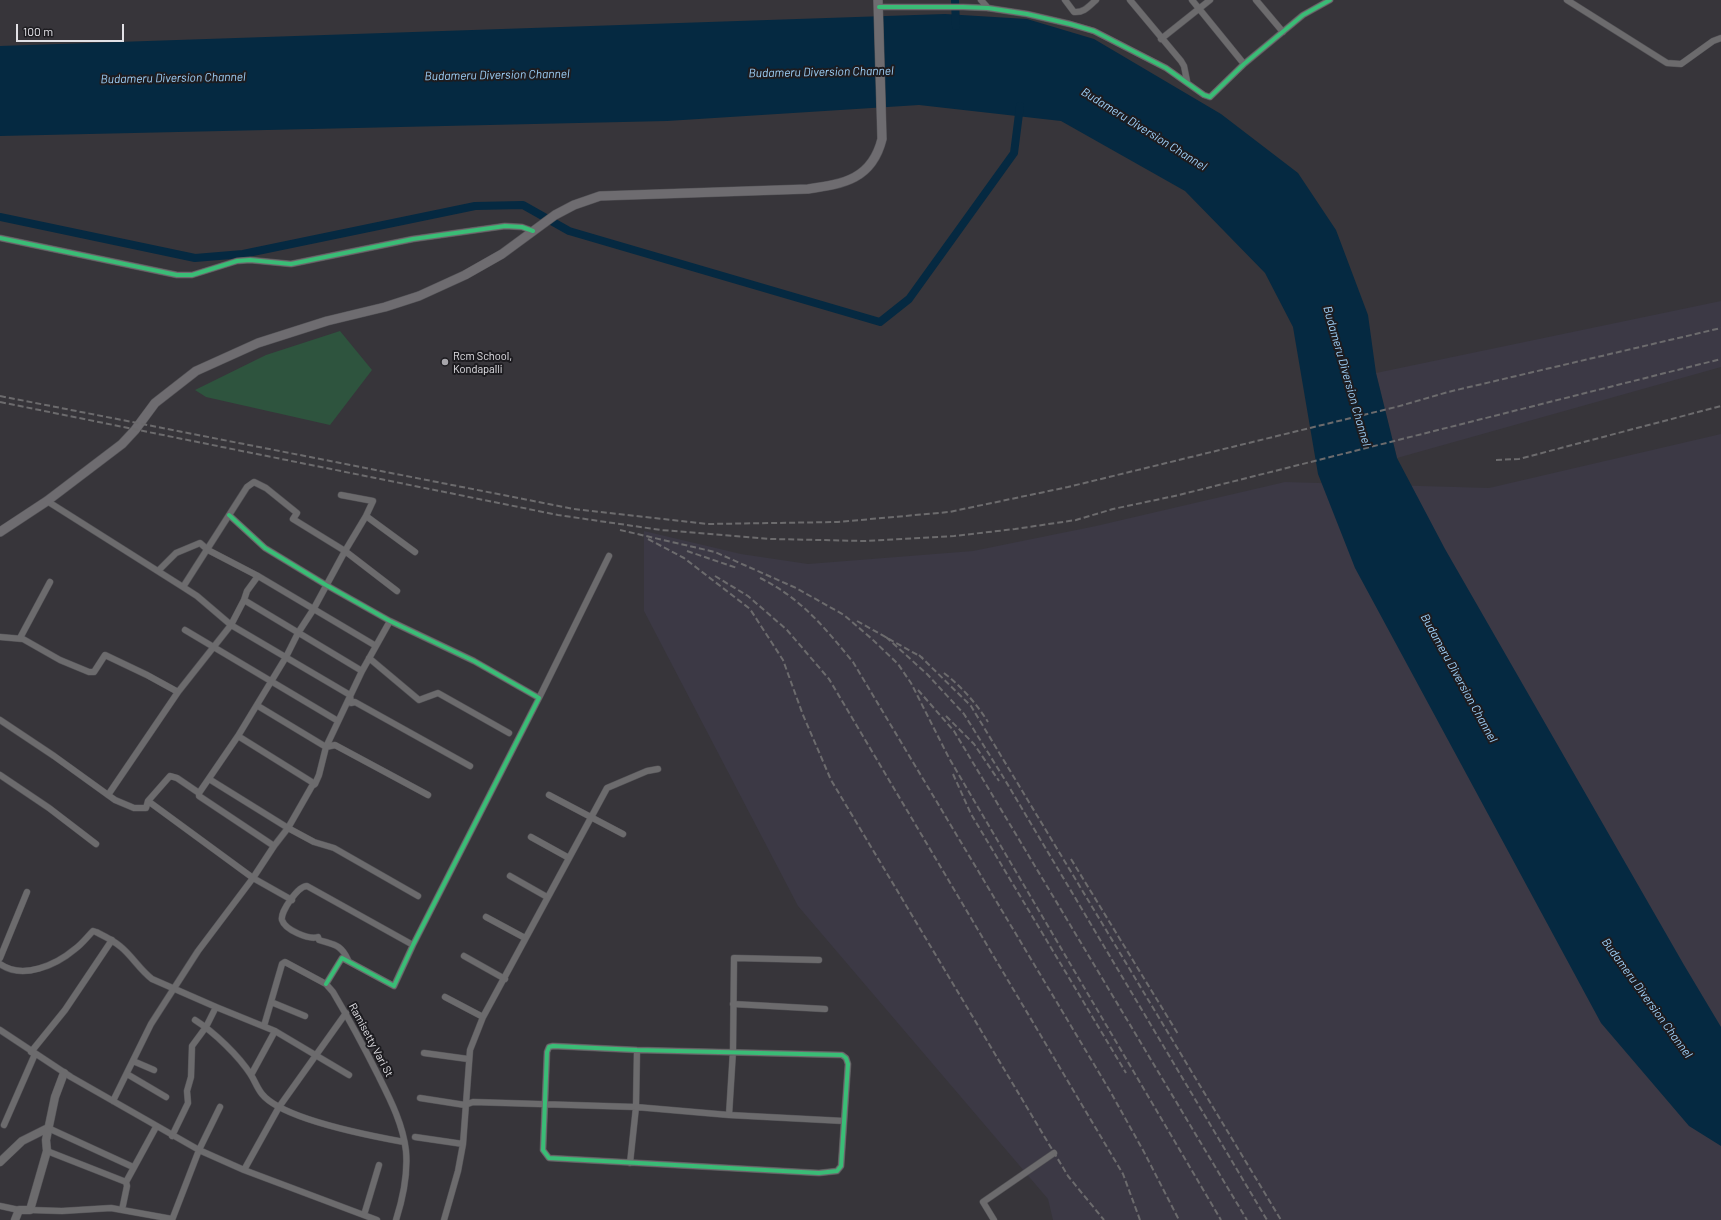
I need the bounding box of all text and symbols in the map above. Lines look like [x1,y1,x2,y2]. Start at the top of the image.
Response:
scale bar [18,16,126,42]
text: 100 m [23,24,53,38]
water label: Budameru Diversion Channel [748,64,894,80]
water label: Budameru Diversion Channel [424,67,570,83]
water label: Budameru Diversion Channel [100,70,246,86]
water label: Budameru Diversion Channel [1079,84,1209,174]
water label: Budameru Diversion Channel [1320,304,1374,448]
place label: Rcm School, Kondapalli [453,349,512,375]
marker: Rcm School, Kondapalli [440,357,450,367]
water label: Budameru Diversion Channel [1418,611,1500,745]
water label: Budameru Diversion Channel [1599,935,1695,1061]
street label: Ramisetty Vari St [346,1001,396,1079]

